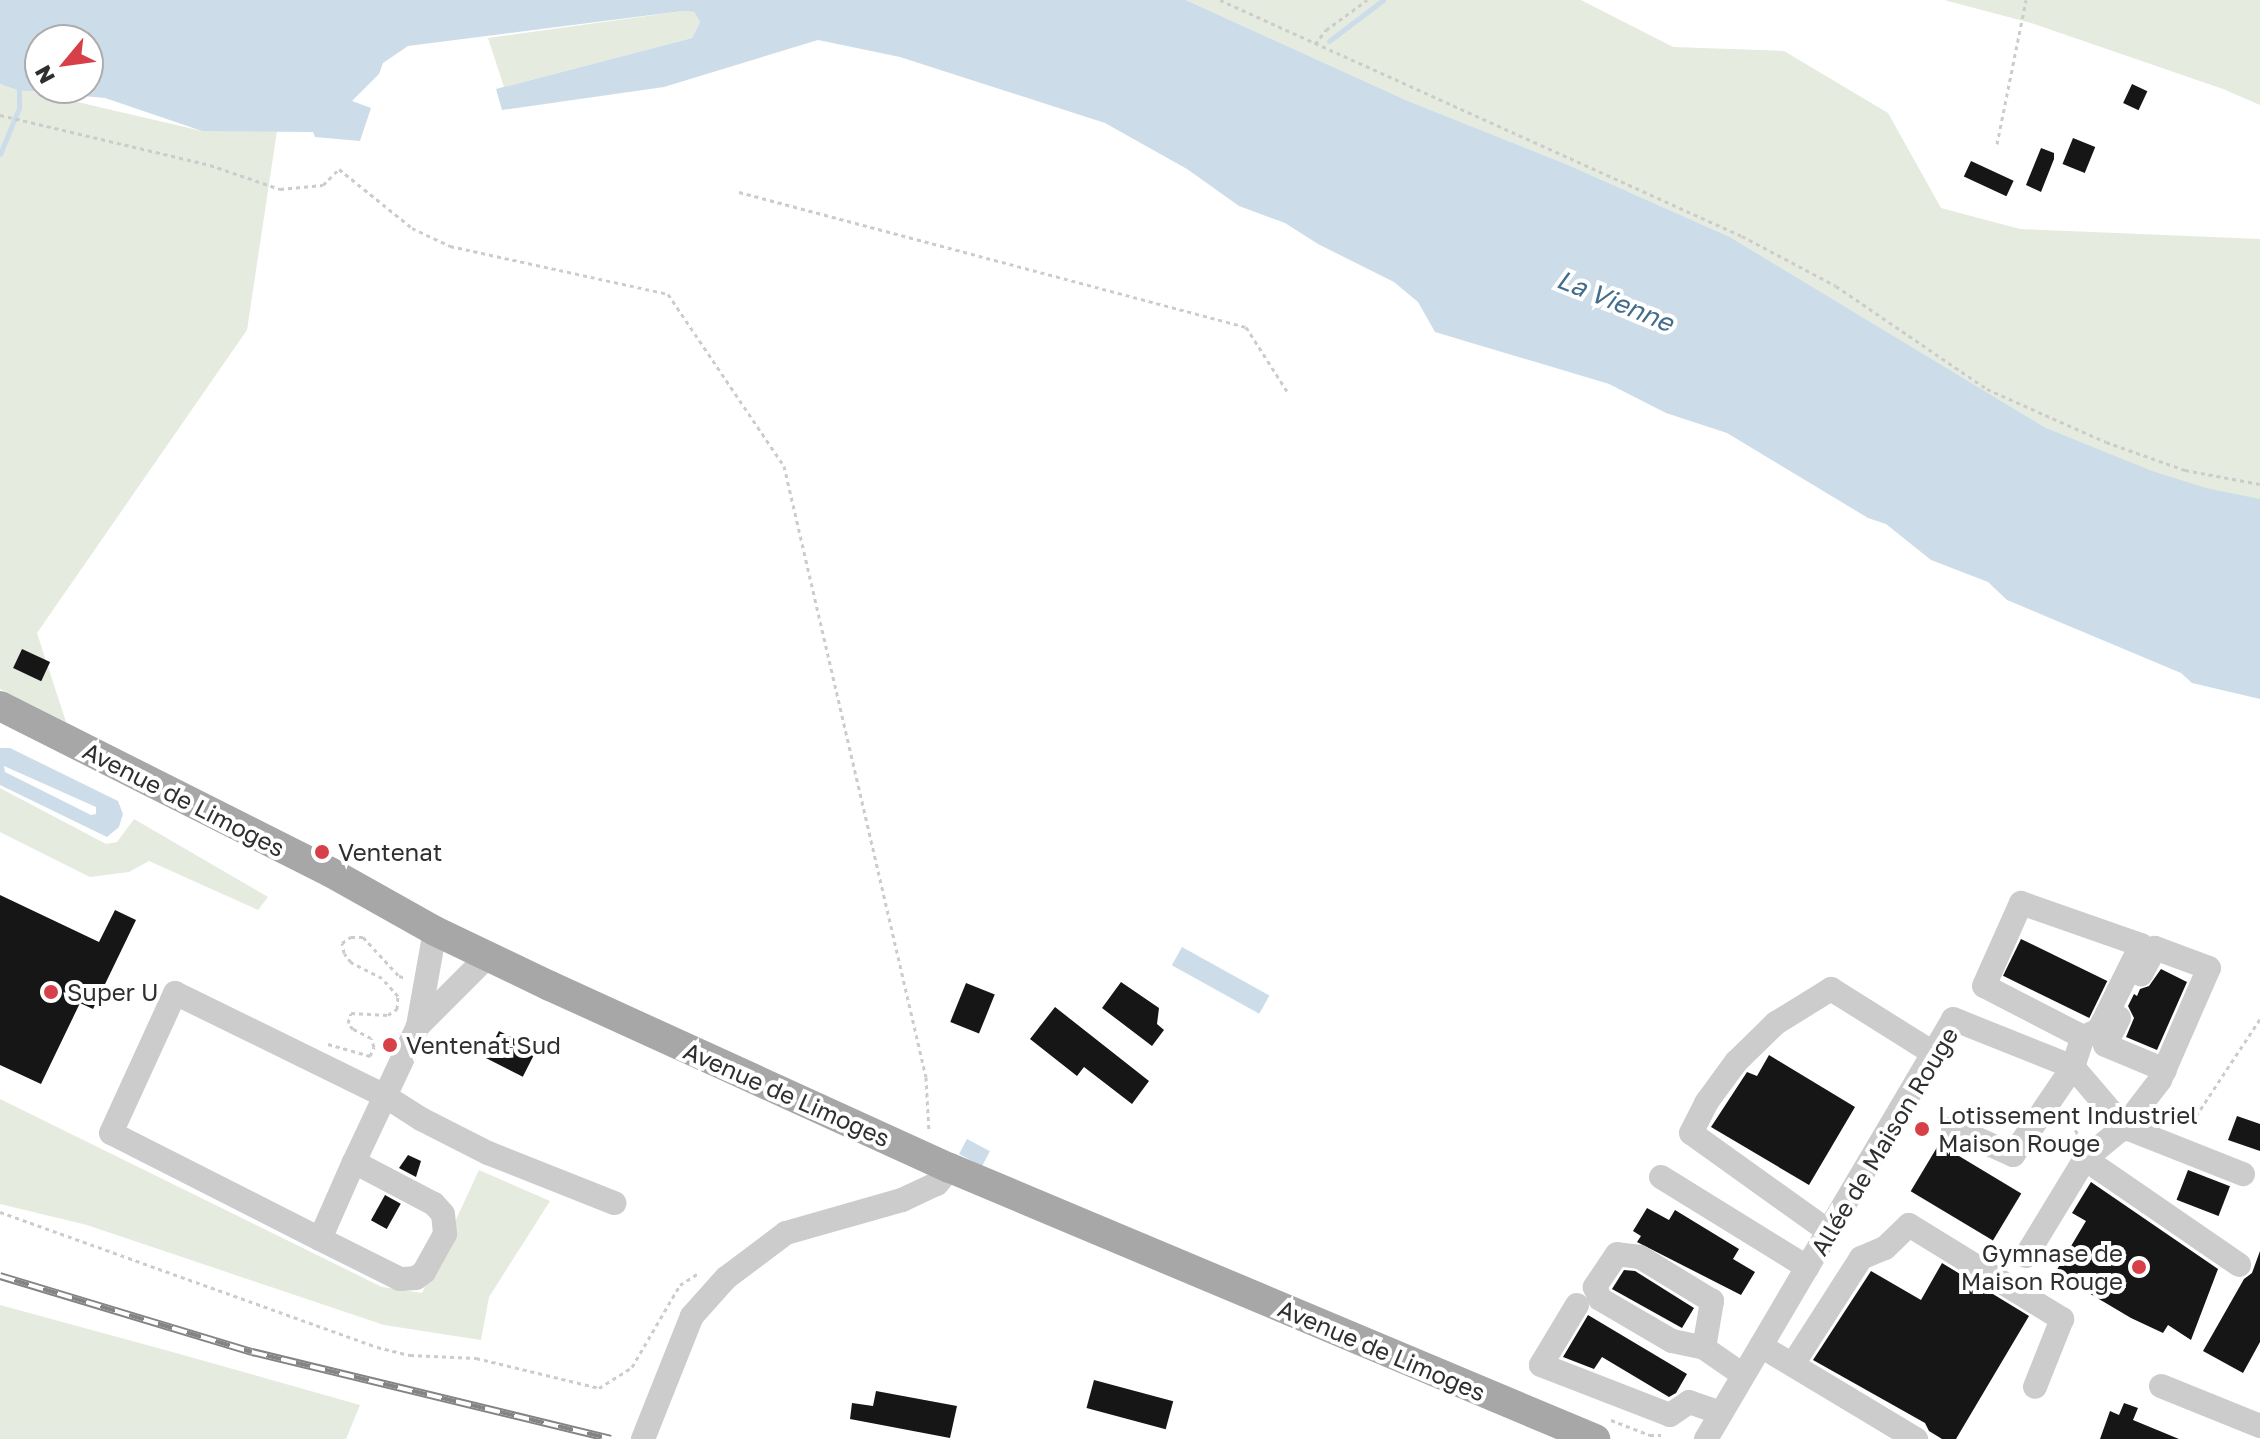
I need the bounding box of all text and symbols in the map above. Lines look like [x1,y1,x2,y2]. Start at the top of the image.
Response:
north arrow [24,24,104,104]
text: N [28,61,60,89]
water label: La Vienne [1552,264,1678,338]
street label: Avenue de Limoges [78,736,290,862]
place label: Ventenat [338,838,442,866]
marker: Ventenat [313,843,331,861]
place label: Super U [67,978,158,1006]
marker: Super U [42,983,60,1001]
street label: Allée de Maison Rouge [1804,1022,1964,1260]
place label: Ventenat Sud [406,1031,561,1059]
marker: Ventenat Sud [381,1036,399,1054]
street label: Avenue de Limoges [679,1036,895,1152]
place label: Lotissement Industriel Maison Rouge [1938,1101,2198,1157]
marker: Lotissement Industriel Maison Rouge [1913,1120,1931,1138]
place label: Gymnase de Maison Rouge [1961,1239,2123,1295]
marker: Gymnase de Maison Rouge [2130,1258,2148,1276]
street label: Avenue de Limoges [1274,1293,1490,1407]

